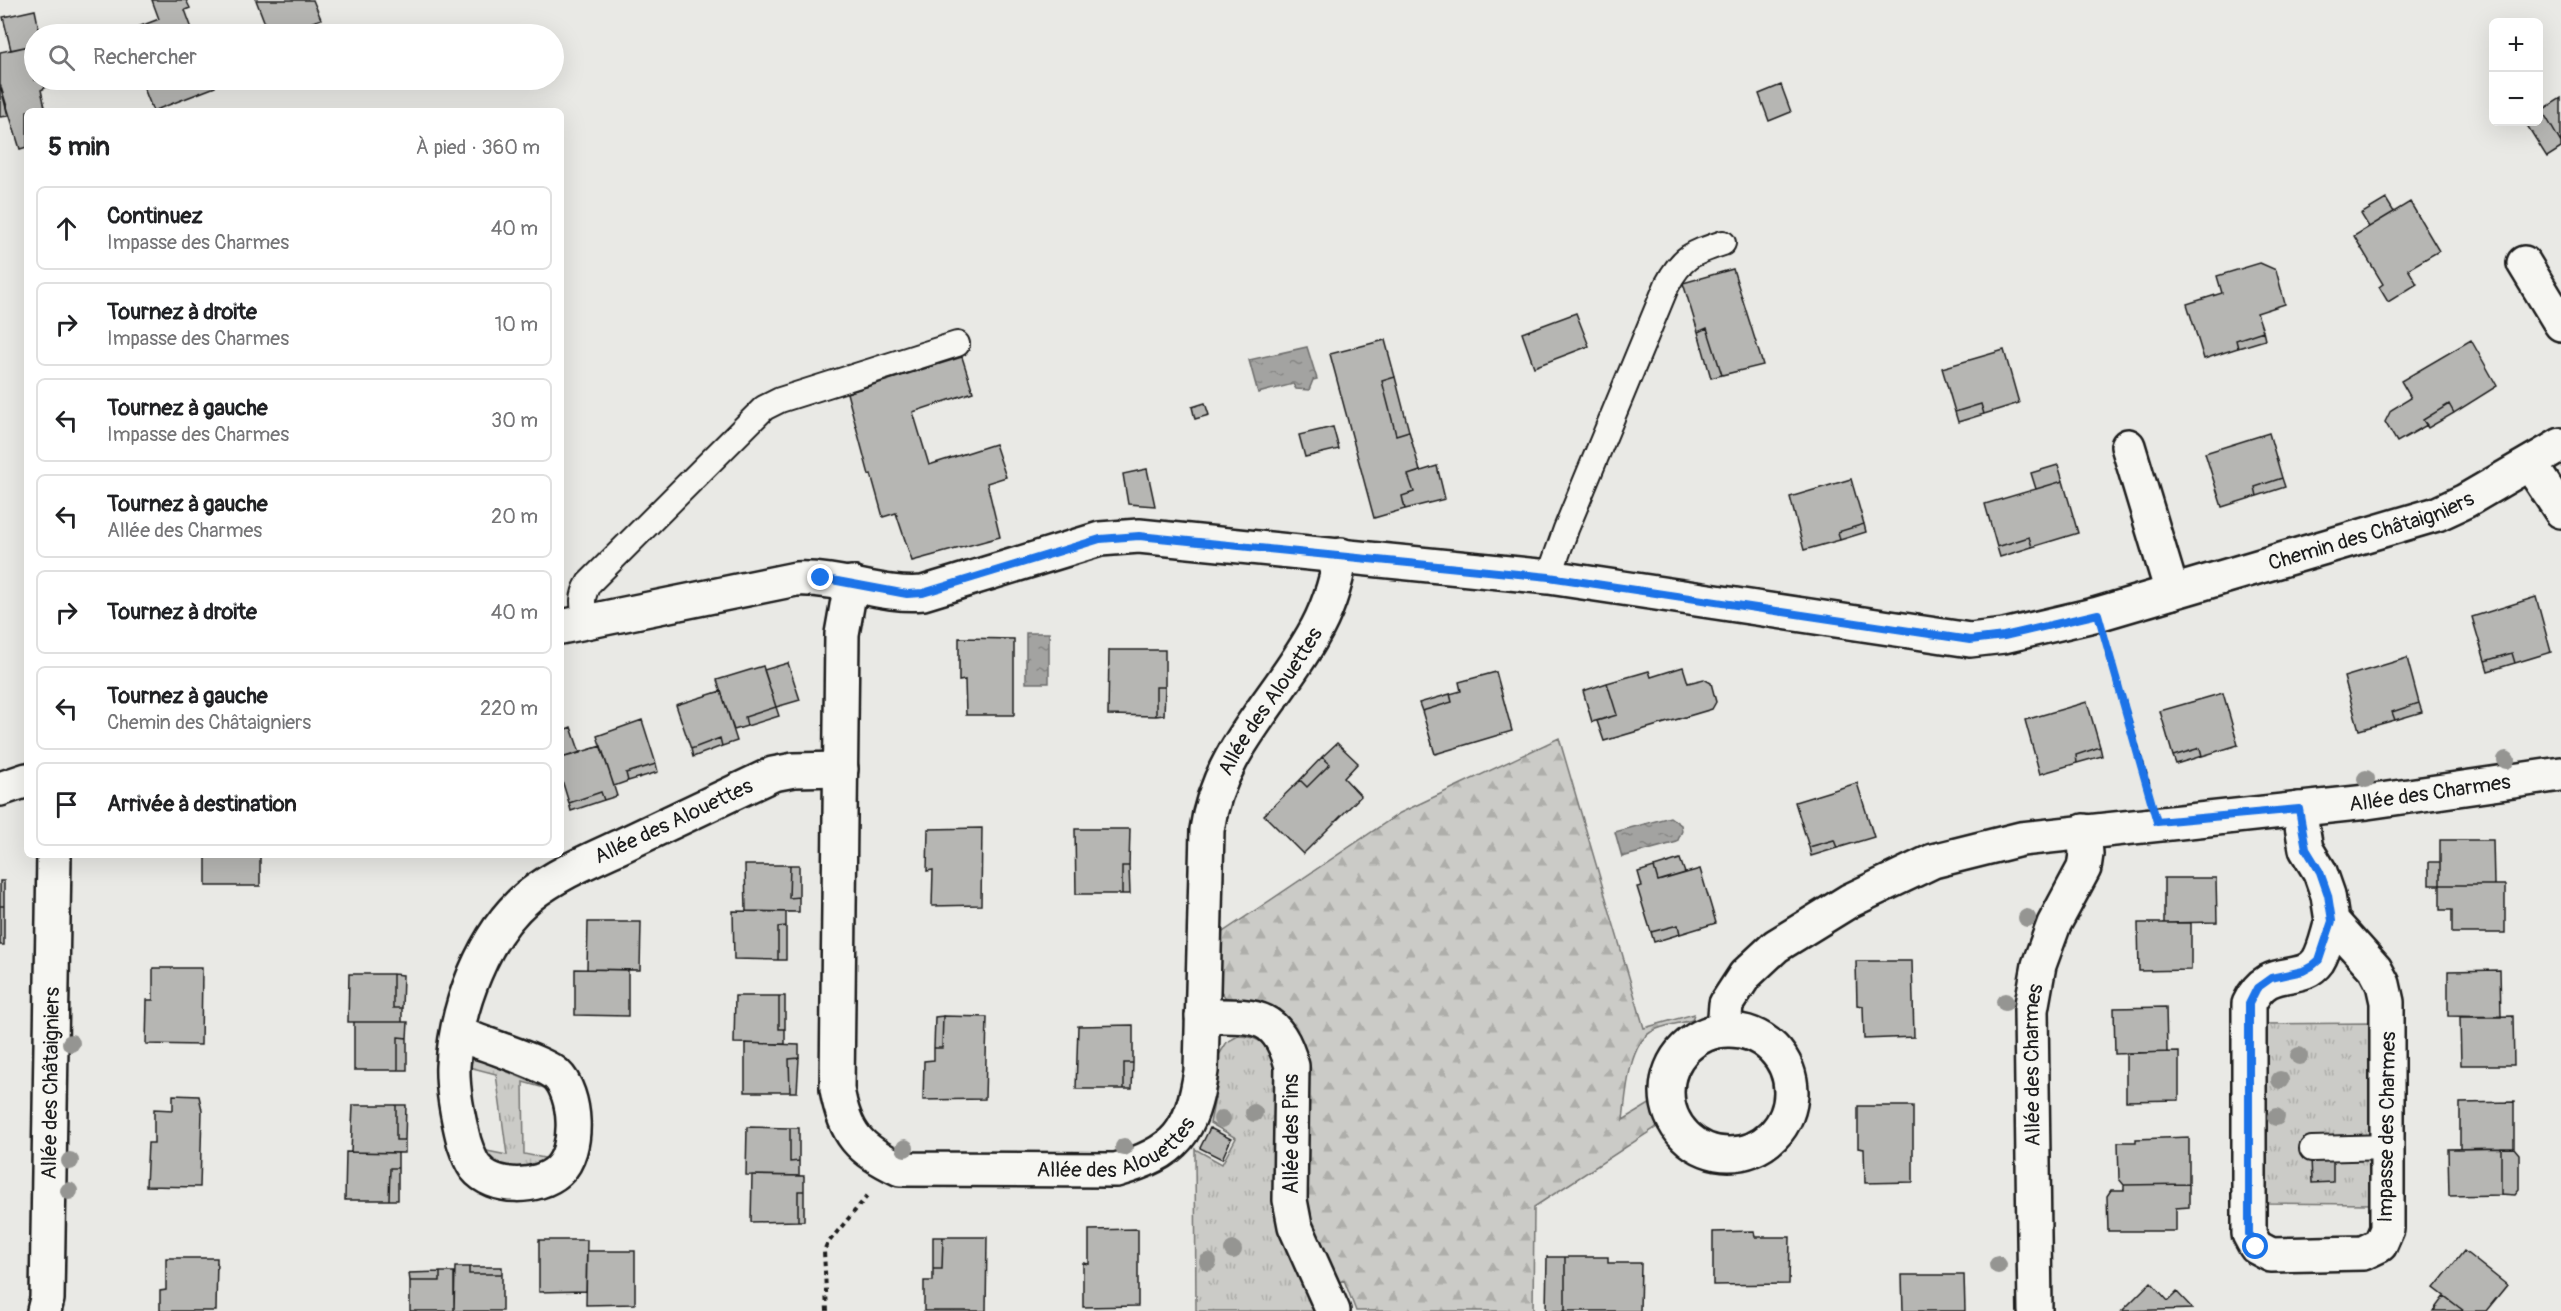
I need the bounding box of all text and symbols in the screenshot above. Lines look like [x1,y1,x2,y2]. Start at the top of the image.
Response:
map controls [2489,18,2543,126]
button: + [2489,18,2543,72]
search box [24,24,564,90]
icon: search [45,41,78,74]
text: Rechercher [93,43,197,71]
button: − [2489,72,2543,126]
text: 5 min [48,131,110,163]
text: À pied · 360 m [416,135,540,160]
text: Continuez [107,202,203,230]
icon: ahead [50,212,83,245]
text: 40 m [491,216,538,241]
text: Impasse des Charmes [107,230,289,255]
text: Tournez à droite [107,298,257,326]
icon: right [50,308,83,341]
text: 10 m [494,312,538,337]
text: Impasse des Charmes [107,326,289,351]
text: Tournez à gauche [107,394,268,422]
icon: left [50,404,83,437]
text: 30 m [491,408,538,433]
text: Impasse des Charmes [107,422,289,447]
street label: Chemin des Châtaigniers [2265,485,2479,577]
text: Tournez à gauche [107,490,268,518]
icon: left [50,500,83,533]
text: 20 m [491,504,538,529]
text: Allée des Charmes [107,518,262,543]
route end [807,564,833,590]
icon: right [50,596,83,629]
text: Tournez à droite [107,598,257,626]
text: 40 m [491,600,538,625]
street label: Allée des Alouettes [1212,622,1329,780]
text: Tournez à gauche [107,682,268,710]
icon: left [50,692,83,725]
text: 220 m [480,696,538,721]
text: Chemin des Châtaigniers [107,710,311,735]
street label: Allée des Charmes [2347,768,2513,817]
street label: Allée des Alouettes [590,772,758,870]
icon: arrive [50,788,83,821]
text: Arrivée à destination [107,790,297,818]
street label: Allée des Charmes [2017,981,2049,1147]
street label: Allée des Châtaigniers [35,986,65,1180]
street label: Impasse des Charmes [2372,1031,2402,1223]
street label: Allée des Pins [1278,1073,1305,1194]
street label: Allée des Alouettes [1037,1112,1201,1184]
route start [2242,1233,2268,1259]

